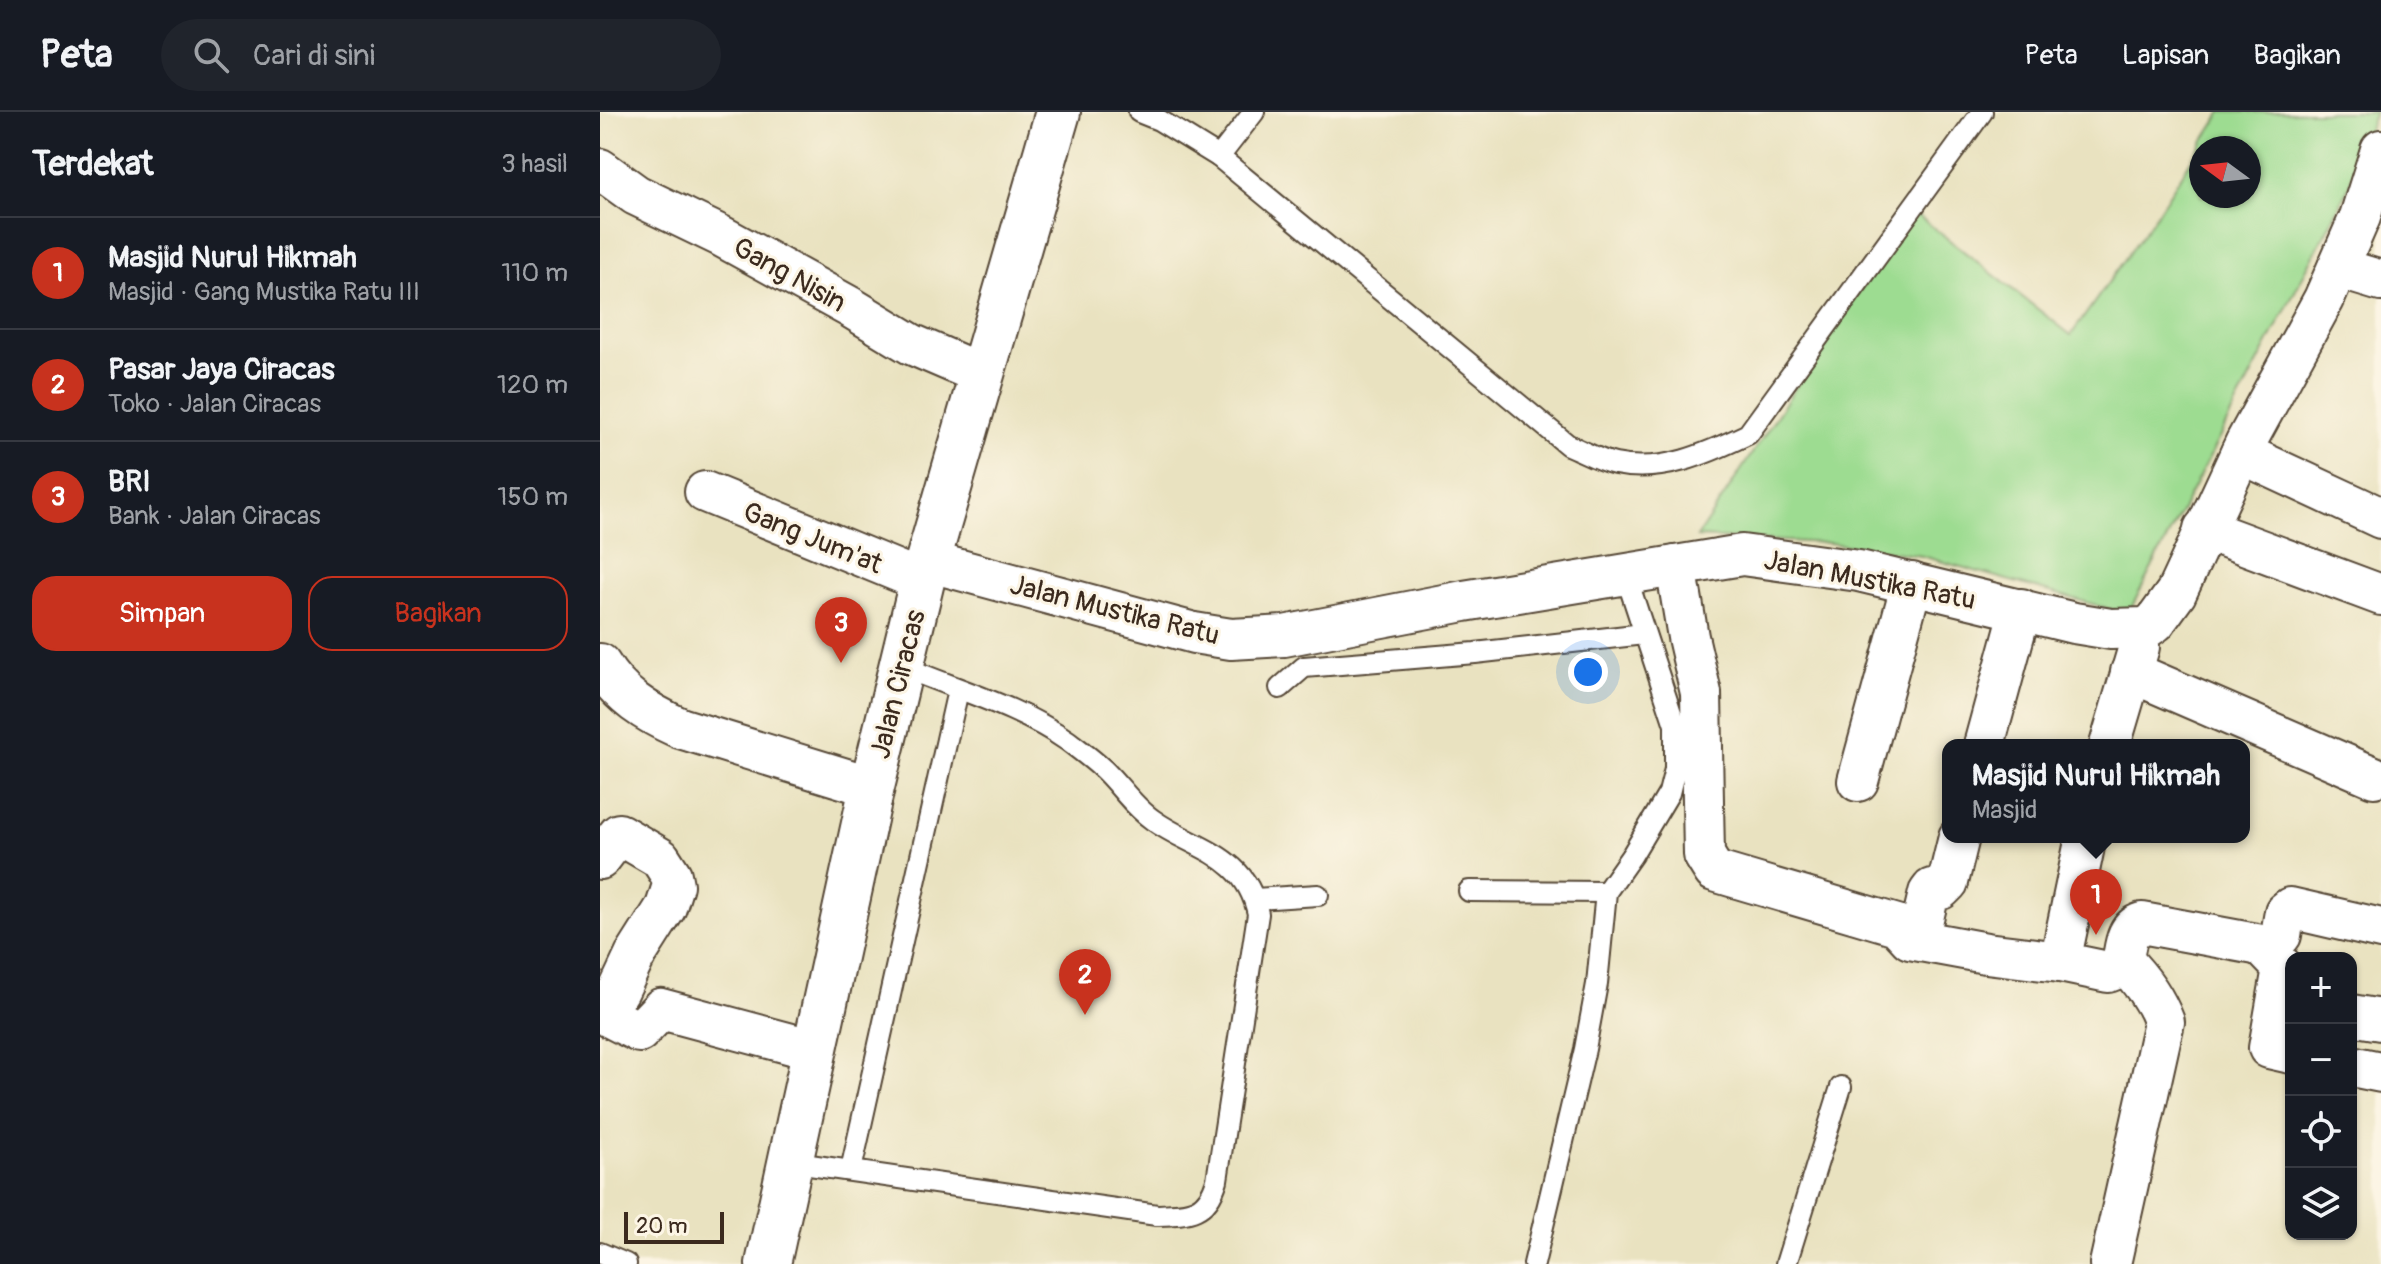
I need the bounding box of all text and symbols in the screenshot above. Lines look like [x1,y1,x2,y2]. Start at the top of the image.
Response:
search box [161,19,721,91]
text: Peta [40,31,113,79]
icon: search [189,33,233,77]
text: Cari di sini [253,37,375,74]
text: Peta [2024,38,2078,73]
text: Lapisan [2122,38,2209,73]
text: Bagikan [2253,38,2341,73]
north arrow [2189,136,2261,208]
text: Terdekat [32,143,153,186]
text: 3 hasil [501,148,568,180]
street label: Gang Nisin [727,230,852,321]
text: Masjid Nurul Hikmah [108,239,357,276]
text: 1 [53,257,63,289]
text: 110 m [501,257,568,289]
text: Masjid · Gang Mustika Ratu III [108,276,420,308]
text: Pasar Jaya Ciracas [108,351,335,388]
text: 2 [51,369,65,401]
text: 120 m [497,369,568,401]
text: Toko · Jalan Ciracas [108,388,321,420]
text: BRI [108,463,151,500]
text: 3 [51,481,65,513]
text: 150 m [497,481,568,513]
street label: Gang Jum'at [738,495,888,582]
text: Bank · Jalan Ciracas [108,500,321,532]
street label: Jalan Mustika Ratu [1761,543,1978,618]
street label: Jalan Mustika Ratu [1006,567,1223,653]
button: Simpan [32,576,292,651]
button: Bagikan [308,576,568,651]
pin: 3 [815,597,867,663]
street label: Jalan Ciracas [863,606,934,762]
your location [1568,652,1608,692]
popup [1942,739,2250,843]
text: Masjid Nurul Hikmah [1972,757,2220,794]
text: Masjid [1972,794,2037,826]
pin: 1 [2070,869,2122,935]
pin: 2 [1059,949,1111,1015]
map controls [2285,952,2357,1240]
button: + [2285,952,2357,1024]
button: − [2285,1024,2357,1096]
button: locate [2285,1096,2357,1168]
button: layers [2285,1168,2357,1240]
scale bar [624,1208,724,1244]
text: 20 m [636,1212,688,1240]

